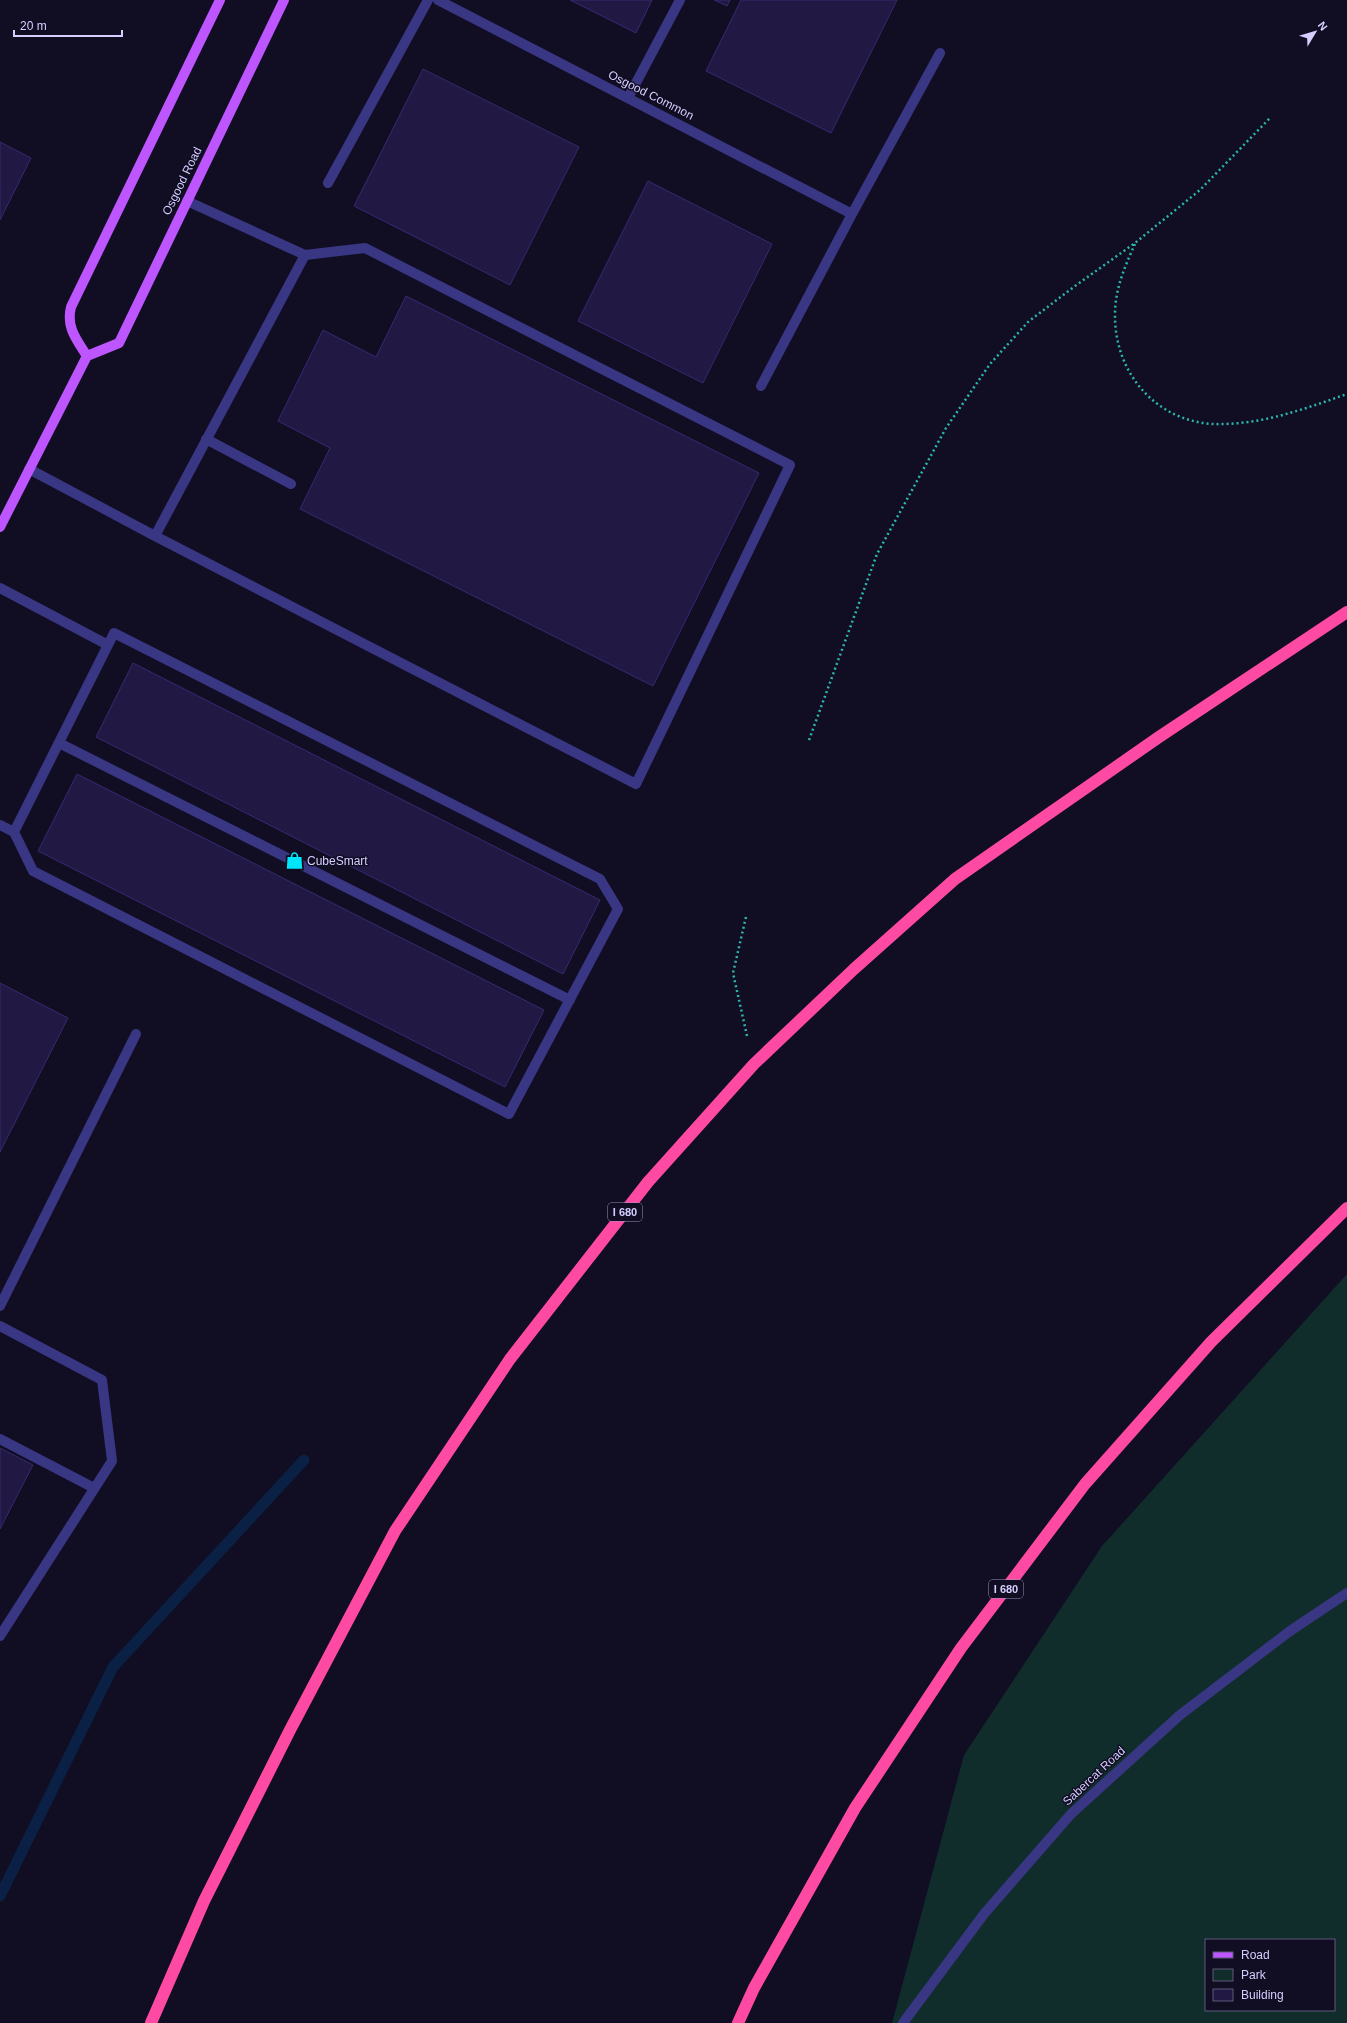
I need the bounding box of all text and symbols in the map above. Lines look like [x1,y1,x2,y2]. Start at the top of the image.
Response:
scale bar [14,12,122,38]
north arrow [1295,12,1335,52]
text: 20 m [20,19,47,33]
text: N [1316,19,1330,33]
street label: Osgood Common [606,67,696,123]
street label: Osgood Road [159,145,205,217]
shop icon: CubeSmart [284,851,304,871]
place label: CubeSmart [307,854,368,868]
road number: I 680 [608,1203,642,1221]
road number: I 680 [989,1580,1023,1598]
street label: Sabercat Road [1060,1744,1128,1808]
legend [1205,1939,1335,2011]
text: Road [1241,1948,1270,1962]
text: Park [1241,1968,1267,1982]
text: Building [1241,1988,1284,2002]

